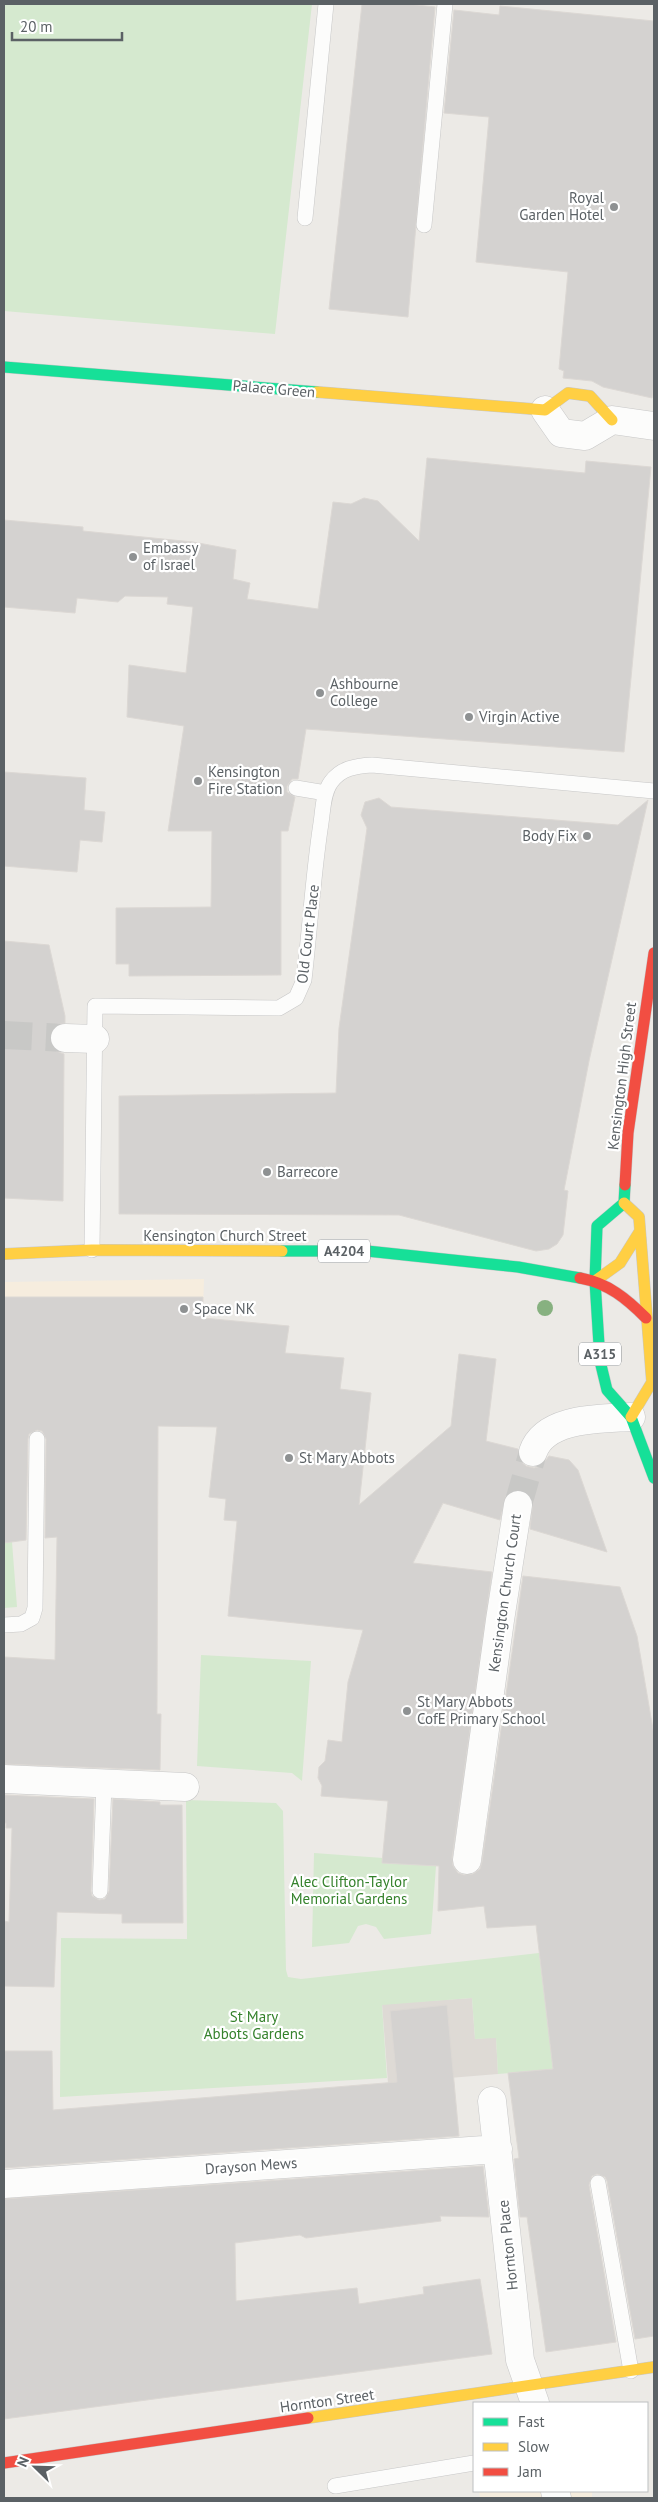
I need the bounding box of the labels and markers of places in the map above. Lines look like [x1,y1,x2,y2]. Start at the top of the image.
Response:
place label: Royal Garden Hotel [519,188,605,224]
marker: Royal Garden Hotel [608,201,620,213]
place label: Embassy of Israel [143,538,198,574]
marker: Embassy of Israel [127,551,139,563]
place label: Ashbourne College [330,674,398,710]
marker: Ashbourne College [314,687,326,699]
place label: Virgin Active [478,707,560,726]
marker: Virgin Active [463,711,475,723]
place label: Kensington Fire Station [208,762,282,798]
marker: Kensington Fire Station [192,775,204,787]
place label: Body Fix [522,826,577,845]
marker: Body Fix [581,830,593,842]
place label: Barrecore [277,1162,338,1181]
marker: Barrecore [261,1166,273,1178]
place label: Space NK [194,1299,255,1318]
marker: Space NK [178,1303,190,1315]
place label: St Mary Abbots [299,1448,395,1467]
marker: St Mary Abbots [283,1452,295,1464]
place label: St Mary Abbots CofE Primary School [417,1692,546,1728]
marker: St Mary Abbots CofE Primary School [401,1705,413,1717]

